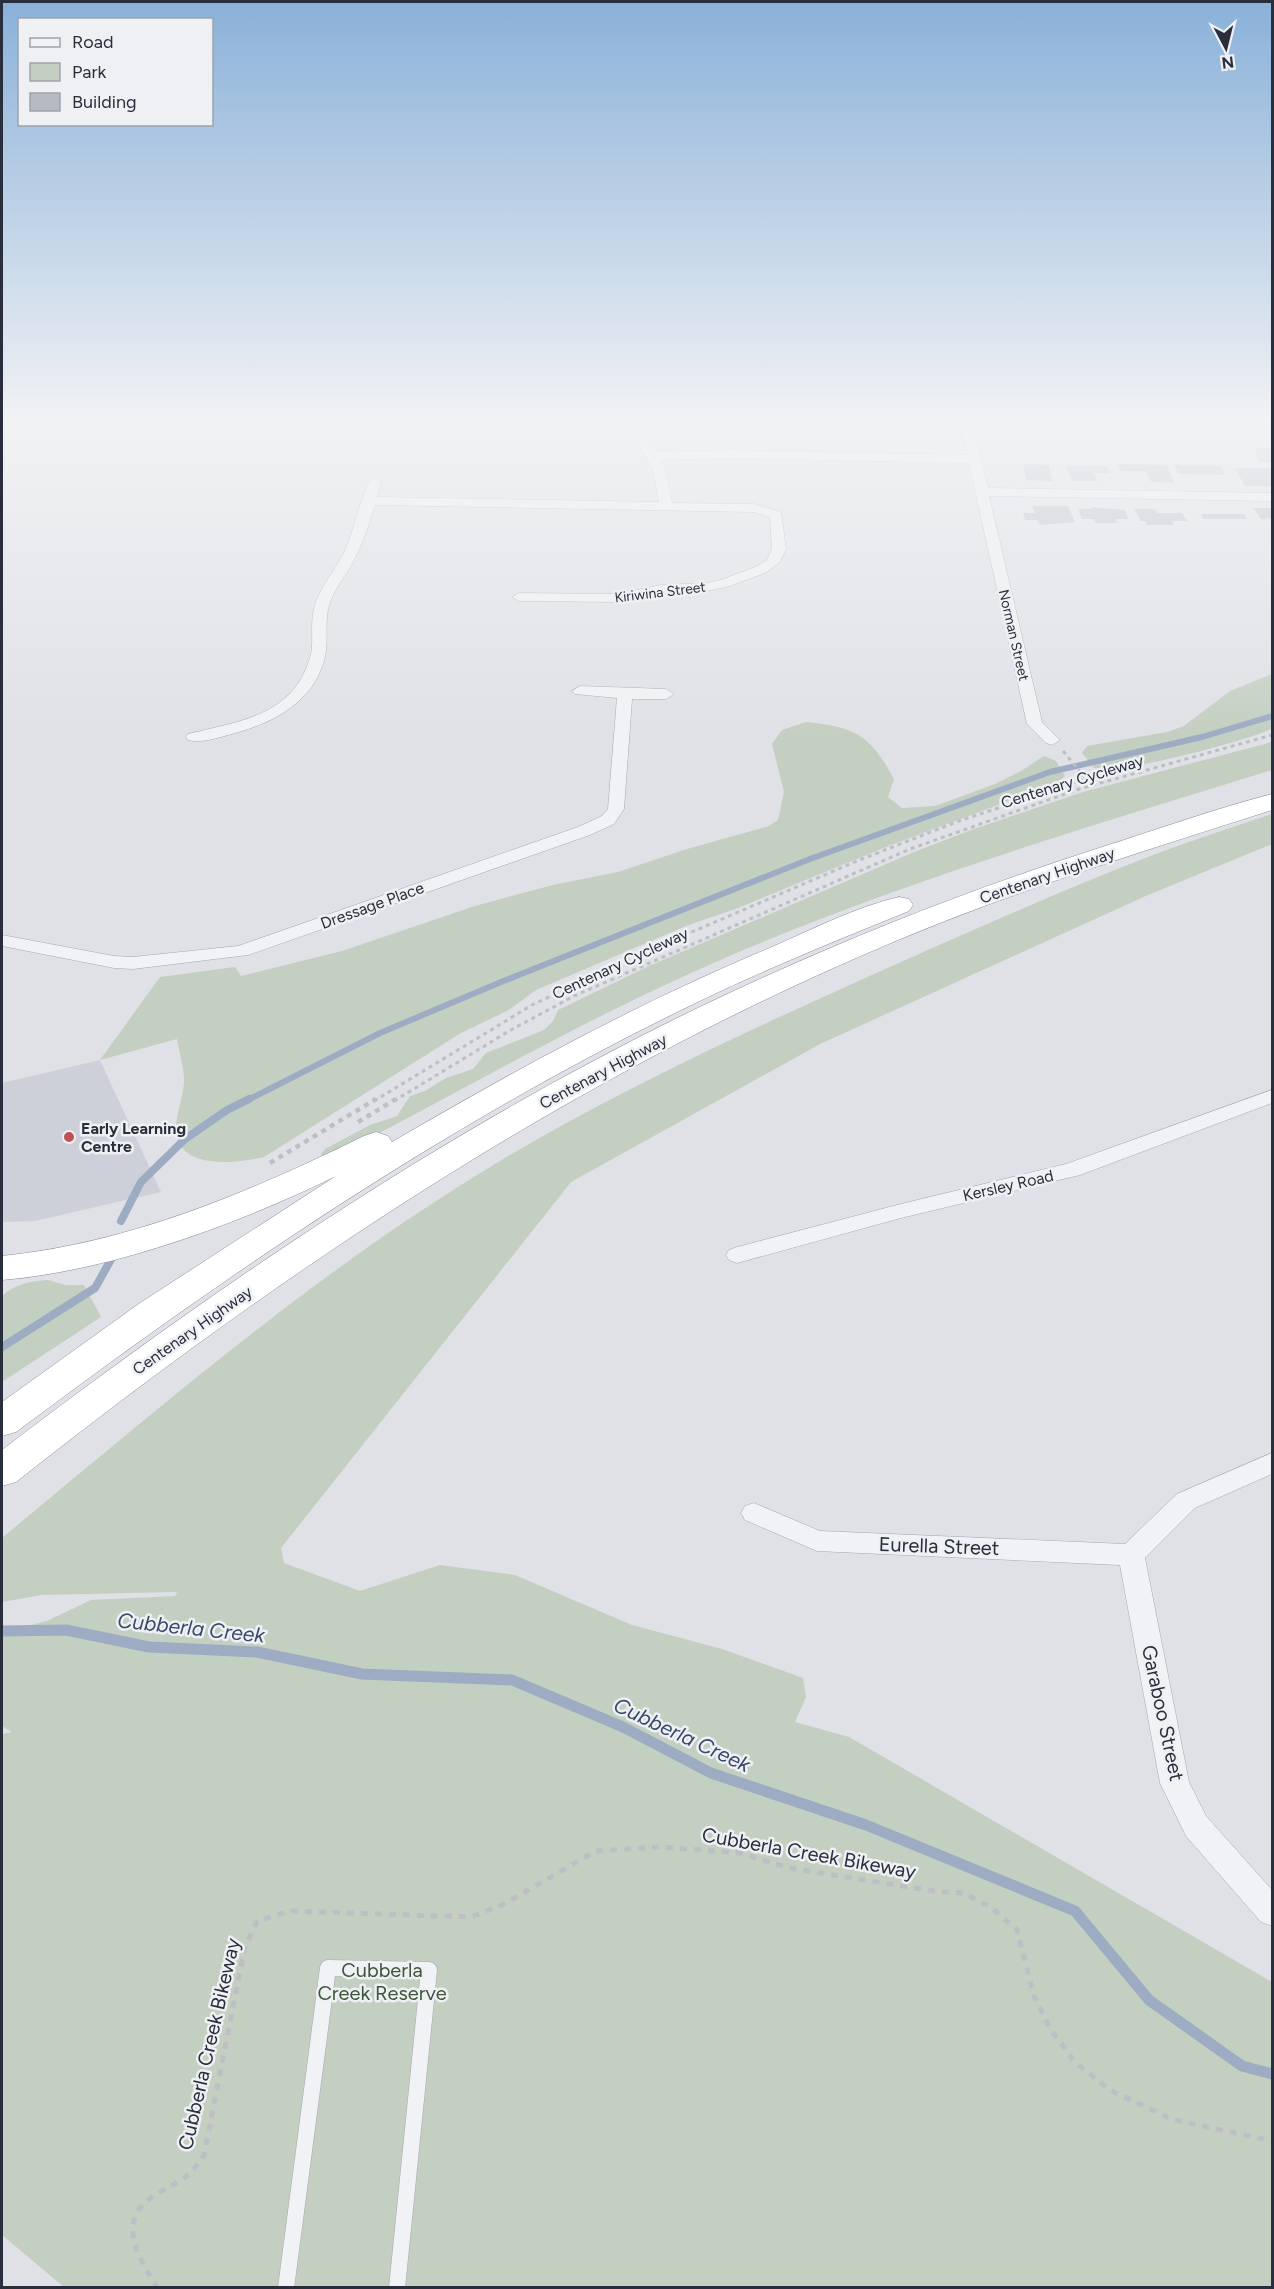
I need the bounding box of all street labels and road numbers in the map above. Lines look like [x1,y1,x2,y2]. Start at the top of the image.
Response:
street label: Kiriwina Street [614,578,707,607]
street label: Norman Street [995,588,1032,682]
street label: Centenary Cycleway [999,751,1146,812]
street label: Centenary Highway [977,843,1118,907]
street label: Dressage Place [318,878,427,933]
street label: Centenary Cycleway [549,923,692,1003]
street label: Centenary Highway [536,1030,671,1113]
street label: Kersley Road [961,1166,1055,1205]
street label: Centenary Highway [129,1282,256,1379]
street label: Eurella Street [878,1532,1000,1560]
street label: Garaboo Street [1137,1643,1189,1783]
street label: Cubberla Creek Bikeway [700,1822,918,1884]
street label: Cubberla Creek Bikeway [173,1935,245,2152]

